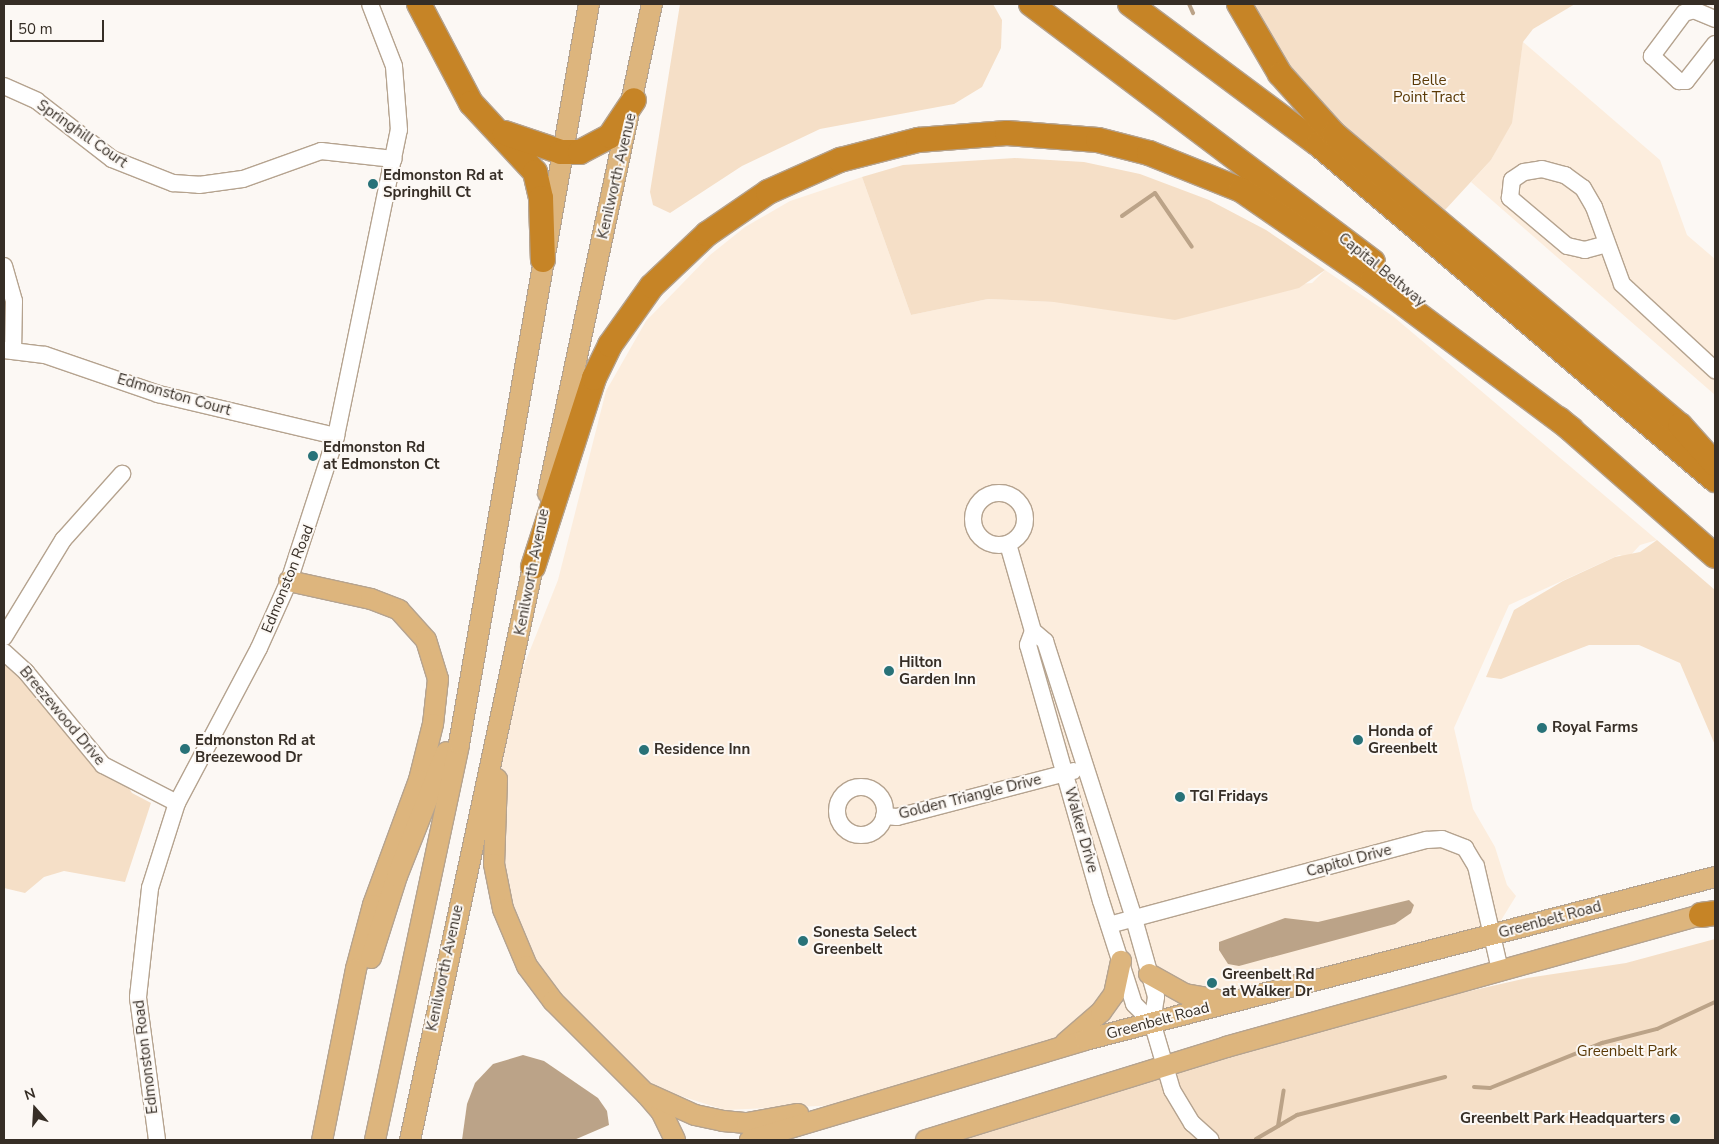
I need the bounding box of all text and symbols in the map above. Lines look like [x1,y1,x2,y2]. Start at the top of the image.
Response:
scale bar [12,10,106,42]
text: 50 m [18,19,53,39]
park label: Belle Point Tract [1393,71,1465,106]
street label: Springhill Court [33,96,131,172]
street label: Kenilworth Avenue [594,111,640,241]
place label: Edmonston Rd at Springhill Ct [383,166,503,201]
marker: Edmonston Rd at Springhill Ct [367,178,379,190]
street label: Capital Beltway [1335,229,1429,311]
street label: Edmonston Court [115,370,233,420]
place label: Edmonston Rd at Edmonston Ct [323,438,439,473]
marker: Edmonston Rd at Edmonston Ct [307,450,319,462]
street label: Kenilworth Avenue [511,507,553,637]
street label: Edmonston Road [258,522,318,636]
place label: Hilton Garden Inn [899,653,976,688]
street label: Breezewood Drive [15,663,109,769]
marker: Hilton Garden Inn [883,665,895,677]
place label: Royal Farms [1552,719,1638,737]
place label: Honda of Greenbelt [1368,722,1437,757]
marker: Royal Farms [1536,722,1548,734]
place label: Edmonston Rd at Breezewood Dr [195,731,315,766]
marker: Honda of Greenbelt [1352,734,1364,746]
place label: Residence Inn [654,741,750,759]
marker: Edmonston Rd at Breezewood Dr [179,743,191,755]
marker: Residence Inn [638,744,650,756]
street label: Golden Triangle Drive [897,771,1043,823]
street label: Walker Drive [1060,785,1102,875]
place label: TGI Fridays [1190,788,1268,806]
marker: TGI Fridays [1174,791,1186,803]
street label: Capitol Drive [1304,841,1394,881]
street label: Greenbelt Road [1497,898,1603,942]
street label: Kenilworth Avenue [423,903,467,1033]
place label: Sonesta Select Greenbelt [813,923,917,958]
marker: Sonesta Select Greenbelt [797,935,809,947]
place label: Greenbelt Rd at Walker Dr [1222,965,1314,1000]
marker: Greenbelt Rd at Walker Dr [1206,977,1218,989]
street label: Edmonston Road [130,999,162,1115]
street label: Greenbelt Road [1105,999,1211,1043]
park label: Greenbelt Park [1577,1043,1677,1061]
north arrow [10,1084,60,1134]
text: N [22,1084,38,1105]
place label: Greenbelt Park Headquarters [1460,1110,1665,1128]
marker: Greenbelt Park Headquarters [1669,1113,1681,1125]

